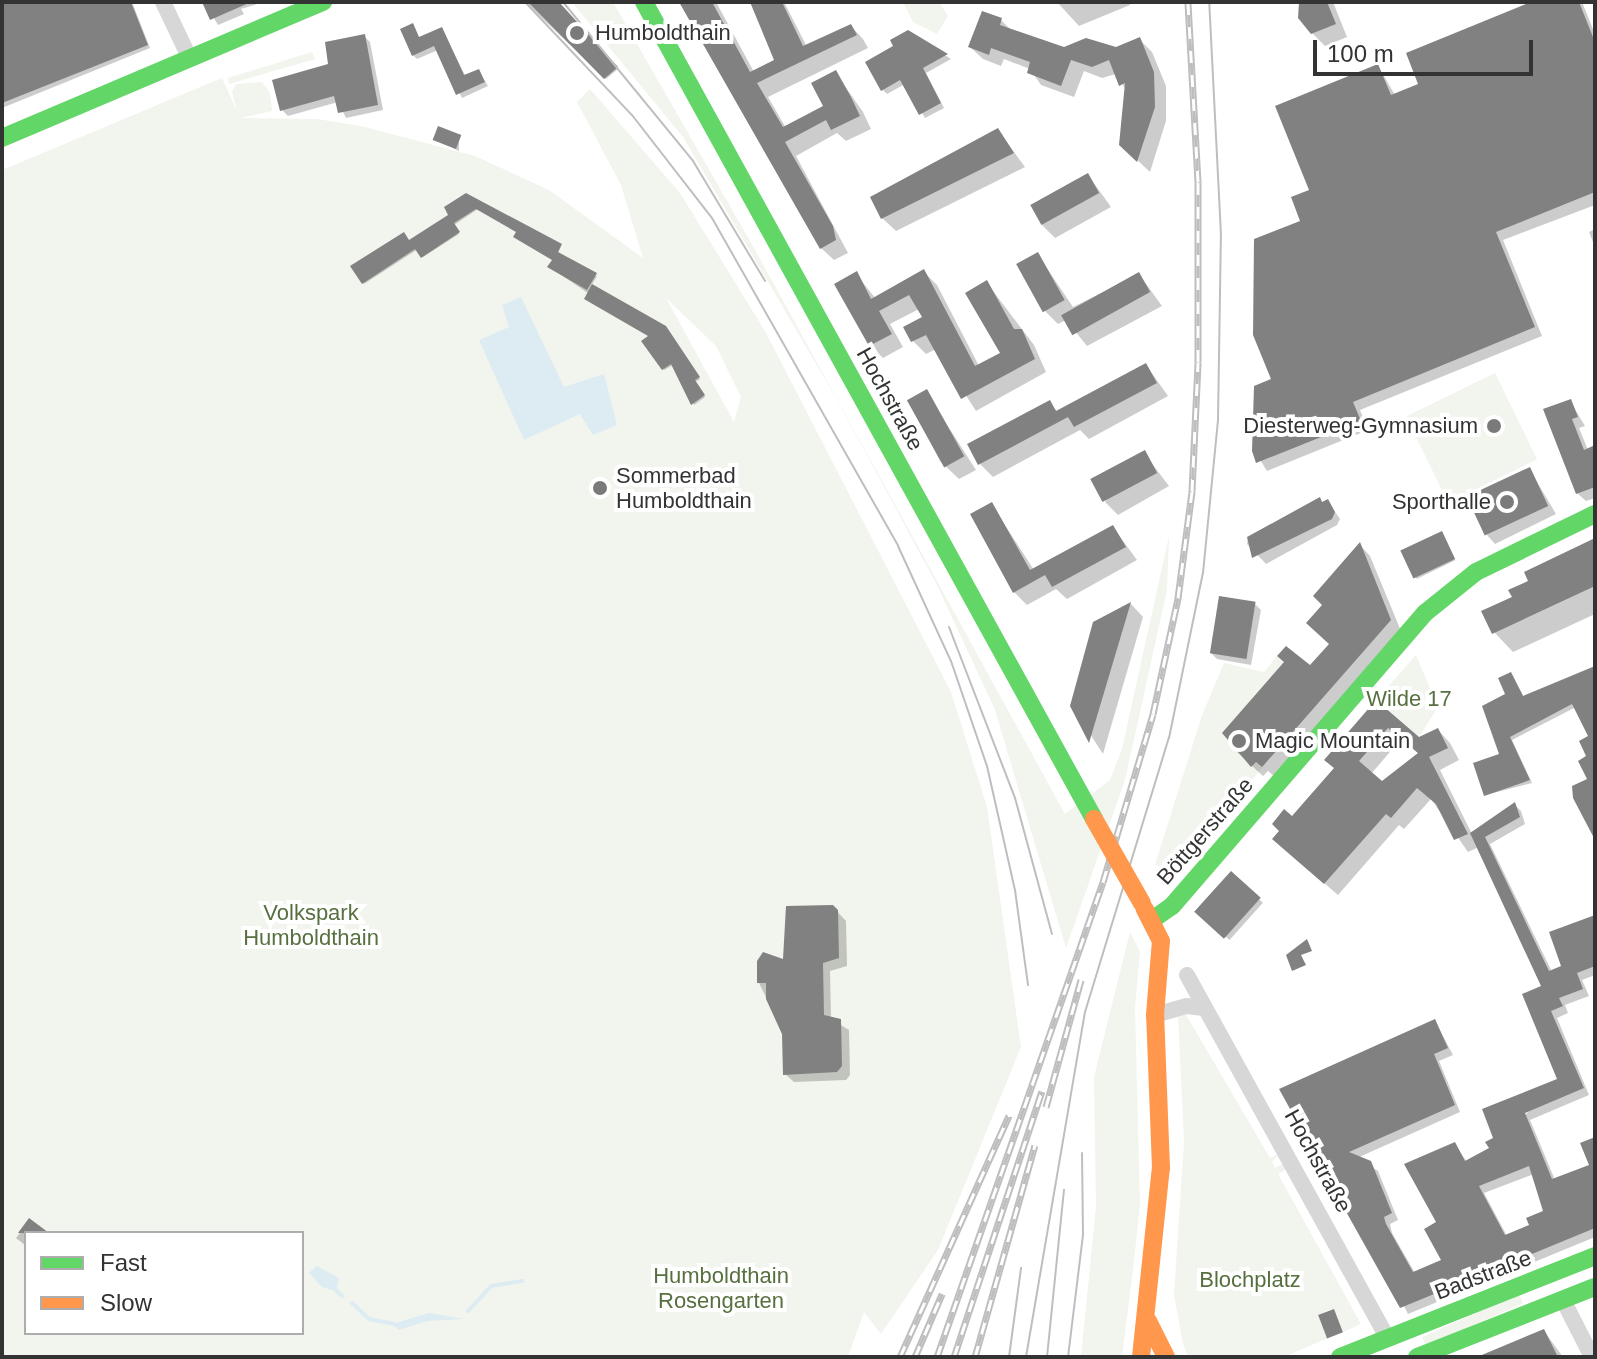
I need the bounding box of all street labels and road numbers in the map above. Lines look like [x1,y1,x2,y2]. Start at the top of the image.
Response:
street label: Hochstraße [851,343,929,455]
street label: Böttgerstraße [1151,772,1259,890]
street label: Hochstraße [1279,1105,1357,1217]
street label: Badstraße [1431,1244,1535,1306]

